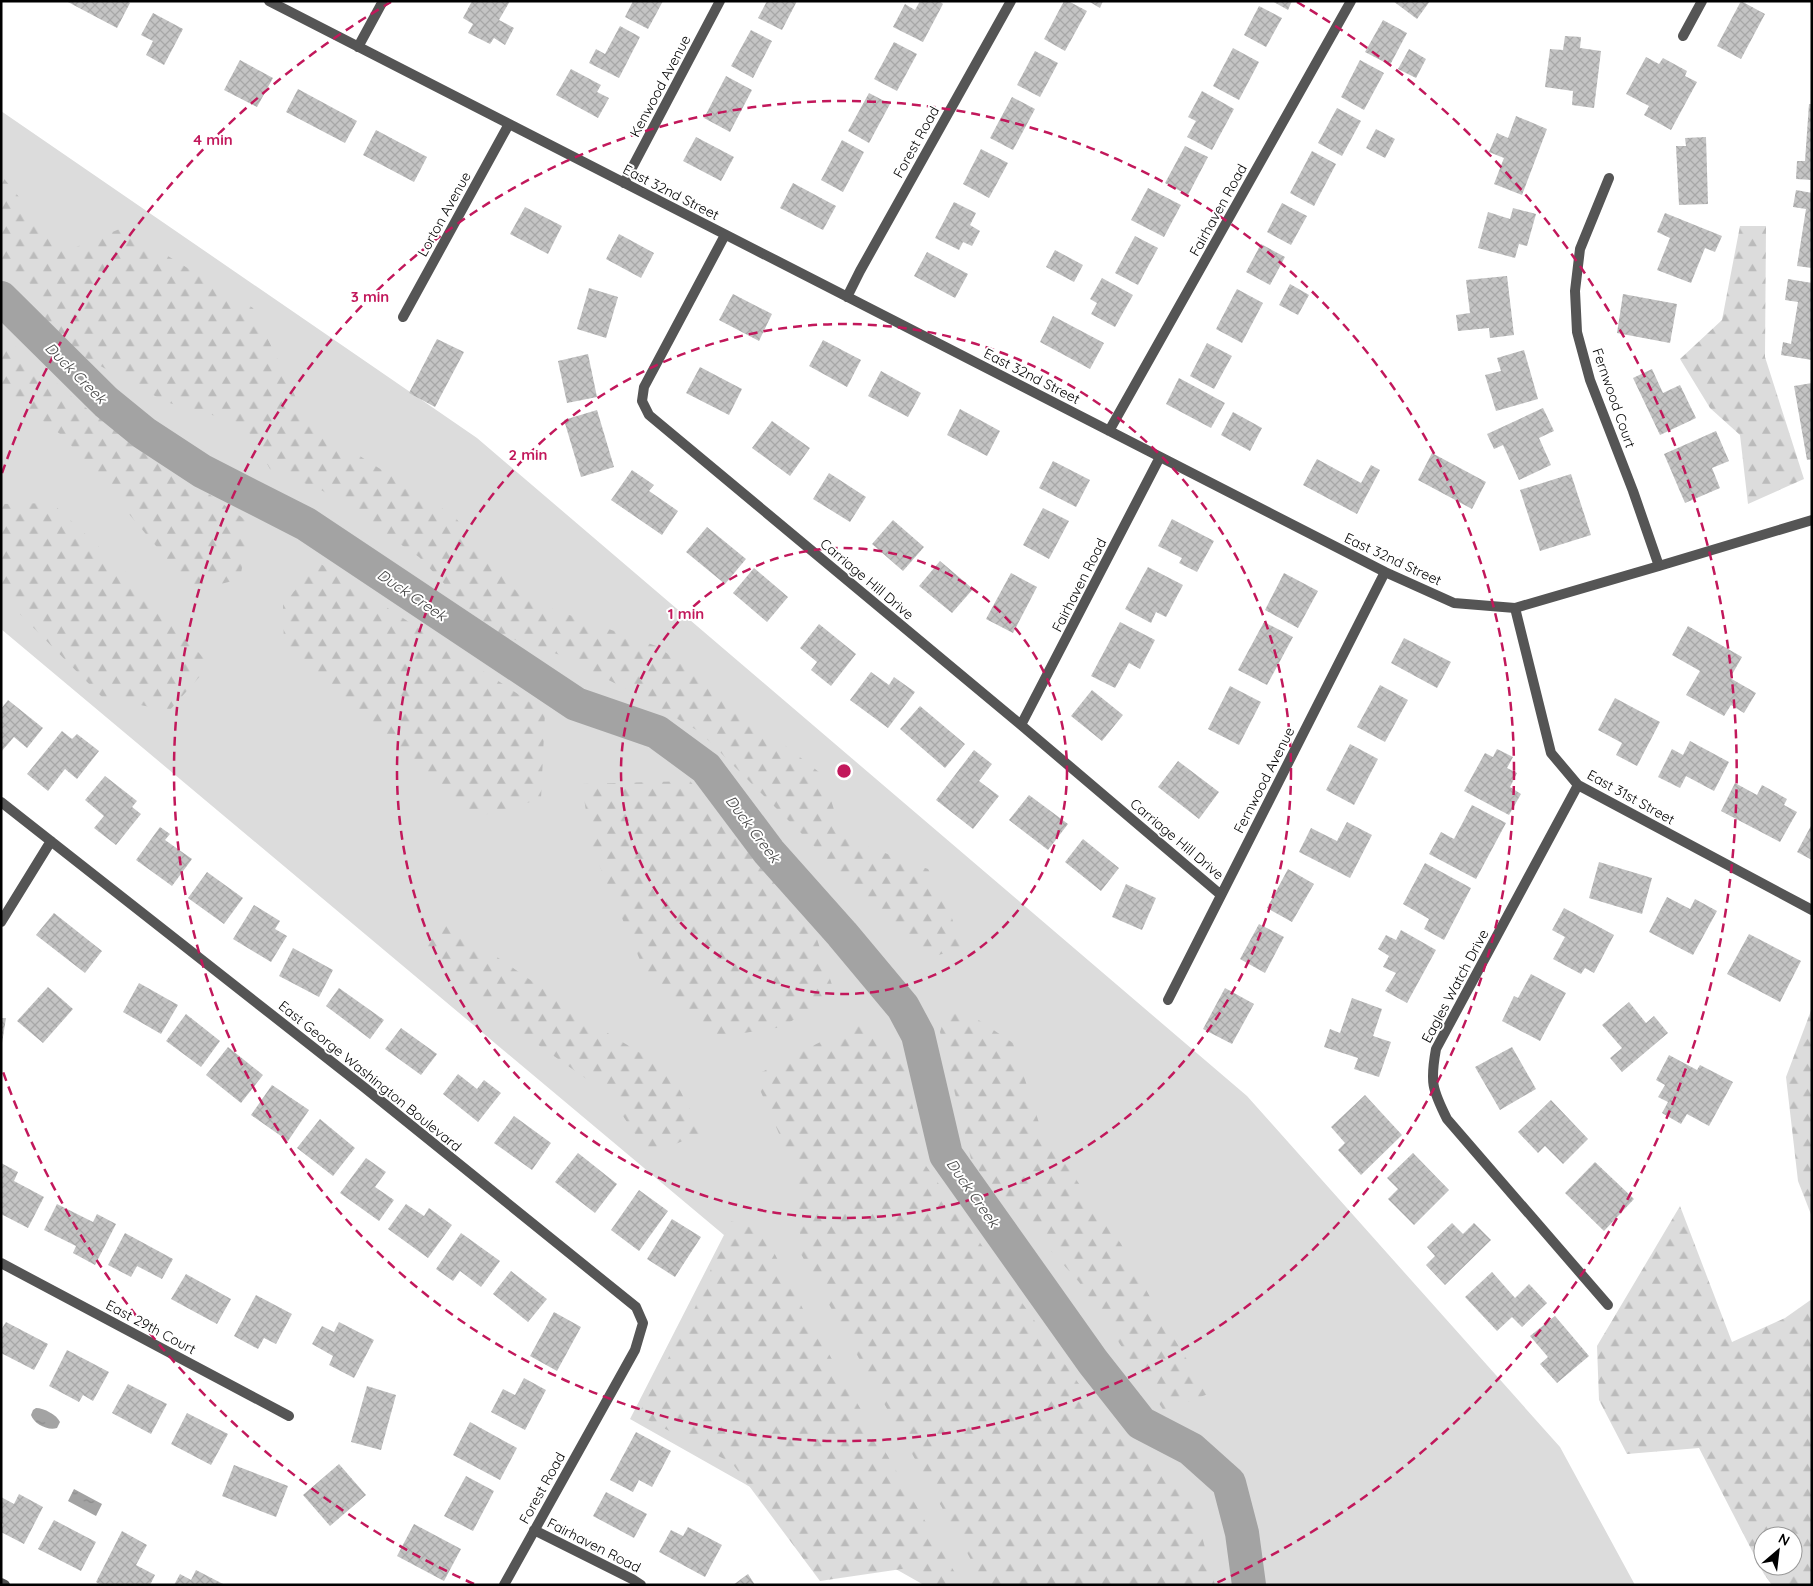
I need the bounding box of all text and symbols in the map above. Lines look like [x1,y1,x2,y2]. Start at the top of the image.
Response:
street label: Kenwood Avenue [626,32,694,140]
street label: Forest Road [889,103,943,181]
text: 4 min [193,130,233,149]
street label: East 32nd Street [620,160,722,224]
street label: Fairhaven Road [1185,161,1251,259]
street label: Lorton Avenue [413,168,475,260]
text: 3 min [351,287,389,306]
water label: Duck Creek [41,338,112,409]
street label: East 32nd Street [981,344,1083,408]
street label: Fernwood Court [1588,346,1640,451]
text: 2 min [508,445,548,464]
street label: East 32nd Street [1341,529,1445,590]
street label: Carriage Hill Drive [816,534,918,624]
street label: Fairhaven Road [1048,535,1110,635]
water label: Duck Creek [374,565,452,626]
text: 1 min [668,604,704,623]
street label: Fernwood Avenue [1229,724,1299,836]
centre of rings [835,762,853,780]
street label: East 31st Street [1584,765,1678,829]
water label: Duck Creek [722,792,786,868]
street label: Carriage Hill Drive [1126,794,1228,884]
street label: Eagles Watch Drive [1418,926,1493,1046]
street label: East George Washington Boulevard [275,997,465,1155]
water label: Duck Creek [942,1155,1005,1233]
street label: East 29th Court [103,1296,199,1358]
street label: Forest Road [515,1449,569,1527]
street label: Fairhaven Road [544,1514,644,1576]
north arrow [1753,1526,1803,1576]
text: N [1775,1529,1793,1550]

